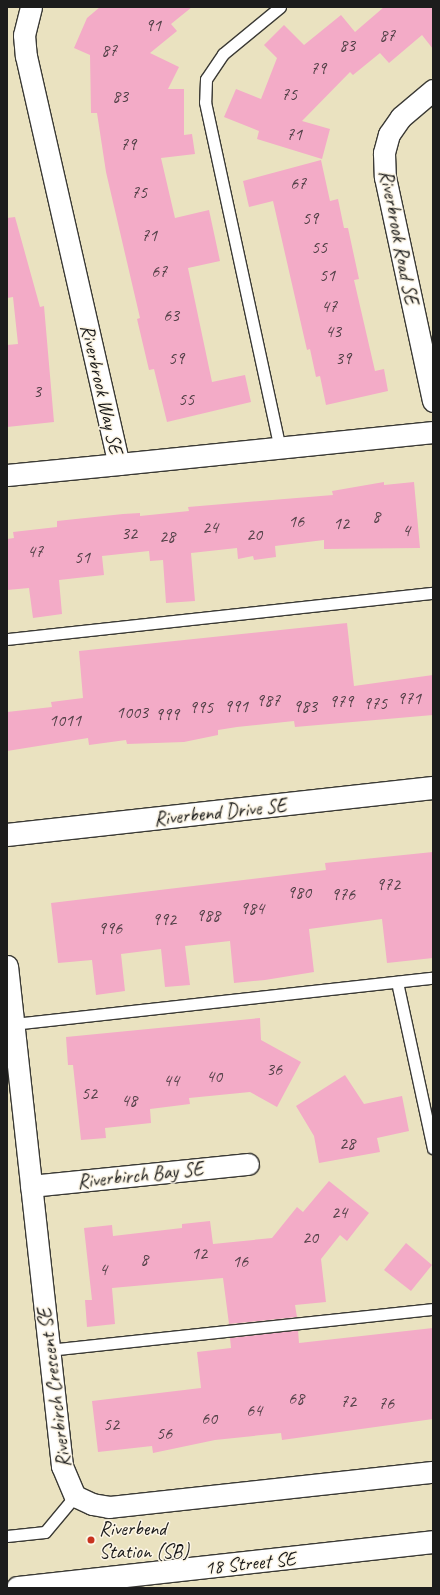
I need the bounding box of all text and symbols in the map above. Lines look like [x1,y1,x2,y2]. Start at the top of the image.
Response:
house number: 91 [145,14,161,36]
house number: 87 [379,24,395,46]
house number: 83 [339,34,355,56]
house number: 87 [101,39,117,61]
house number: 79 [310,57,326,79]
house number: 75 [281,83,297,105]
house number: 83 [112,85,128,107]
house number: 71 [286,123,302,145]
house number: 79 [120,133,136,155]
street label: Riverbrook Road SE [374,168,424,306]
house number: 67 [290,172,306,194]
house number: 75 [131,181,147,203]
house number: 59 [302,207,318,229]
house number: 71 [141,224,157,246]
house number: 55 [311,236,327,258]
house number: 67 [151,260,167,282]
house number: 51 [319,264,335,286]
house number: 47 [321,295,337,317]
house number: 63 [163,304,179,326]
house number: 43 [325,320,341,342]
street label: Riverbrook Way SE [75,322,129,456]
house number: 59 [168,347,184,369]
house number: 39 [335,347,351,369]
house number: 3 [33,380,41,402]
house number: 55 [178,388,194,410]
house number: 8 [372,505,380,527]
house number: 16 [288,510,304,532]
house number: 12 [333,512,349,534]
house number: 24 [202,516,218,538]
house number: 4 [402,519,410,541]
house number: 32 [121,522,137,544]
house number: 20 [246,523,262,545]
house number: 28 [159,525,175,547]
house number: 47 [27,540,43,562]
house number: 51 [74,546,90,568]
house number: 971 [397,687,421,709]
house number: 987 [256,689,280,711]
house number: 979 [329,690,353,712]
house number: 975 [363,692,387,714]
house number: 991 [224,695,248,717]
house number: 983 [293,695,317,717]
house number: 995 [189,696,213,718]
house number: 1003 [116,701,148,723]
house number: 999 [155,703,179,725]
house number: 1011 [49,709,81,731]
street label: Riverbend Drive SE [153,793,287,831]
house number: 972 [376,873,400,895]
house number: 980 [287,881,311,903]
house number: 976 [331,883,355,905]
house number: 984 [240,897,264,919]
house number: 988 [196,904,220,926]
house number: 992 [152,908,176,930]
house number: 996 [98,917,122,939]
house number: 36 [266,1058,282,1080]
house number: 40 [206,1065,222,1087]
house number: 44 [163,1069,179,1091]
house number: 52 [81,1082,97,1104]
house number: 48 [121,1089,137,1111]
house number: 28 [339,1132,355,1154]
street label: Riverbirch Bay SE [76,1156,204,1194]
house number: 24 [331,1201,347,1223]
house number: 20 [302,1226,318,1248]
house number: 12 [191,1242,207,1264]
house number: 8 [140,1248,148,1270]
house number: 16 [232,1250,248,1272]
house number: 4 [99,1258,107,1280]
street label: Riverbirch Crescent SE [32,1307,76,1469]
house number: 68 [288,1387,304,1409]
house number: 72 [340,1390,356,1412]
house number: 76 [378,1392,394,1414]
house number: 64 [246,1399,262,1421]
house number: 60 [201,1407,217,1429]
house number: 52 [103,1413,119,1435]
house number: 56 [156,1422,172,1444]
place label: Riverbend Station (SB) [99,1516,189,1563]
marker: Riverbend Station (SB) [86,1535,96,1545]
street label: 18 Street SE [203,1546,297,1580]

